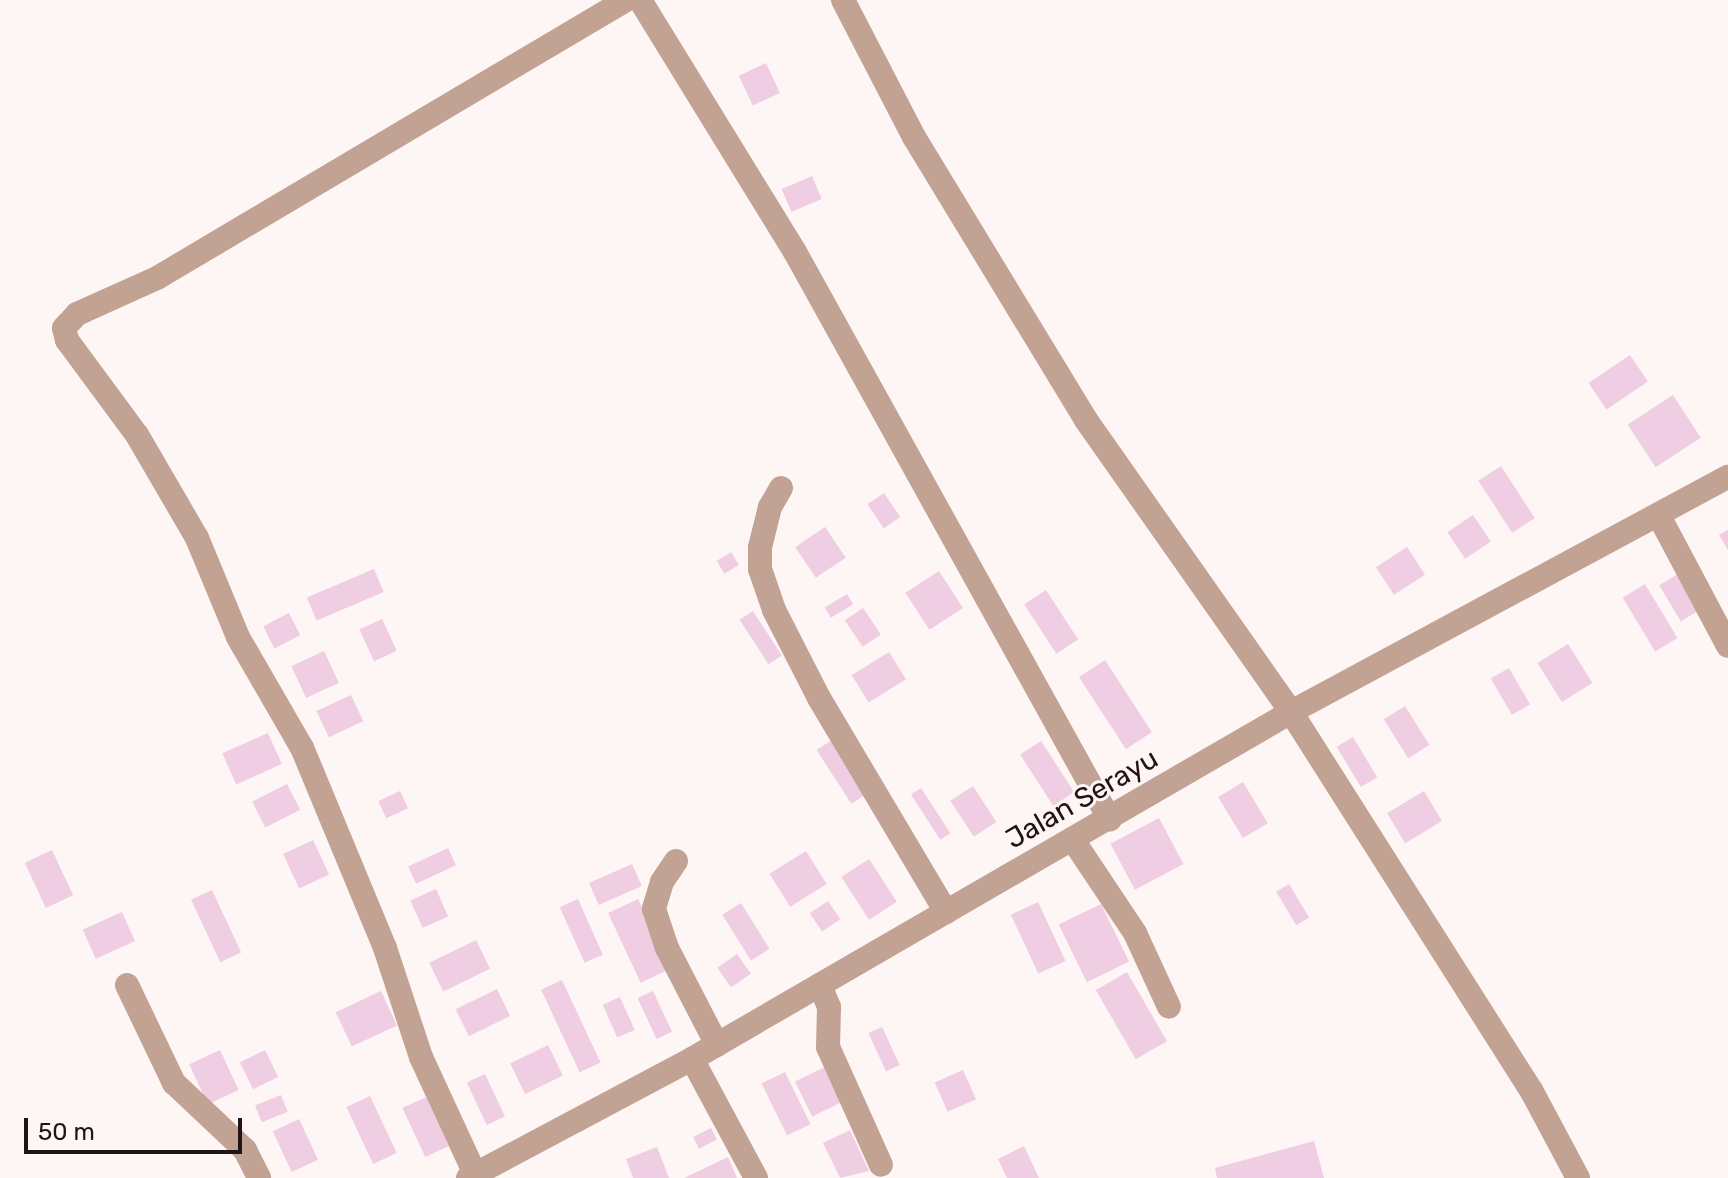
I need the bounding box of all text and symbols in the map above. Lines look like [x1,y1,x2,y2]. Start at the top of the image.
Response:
street label: Jalan Serayu [1000,742,1164,856]
scale bar [28,1102,246,1152]
text: 50 m [38,1118,95,1146]

